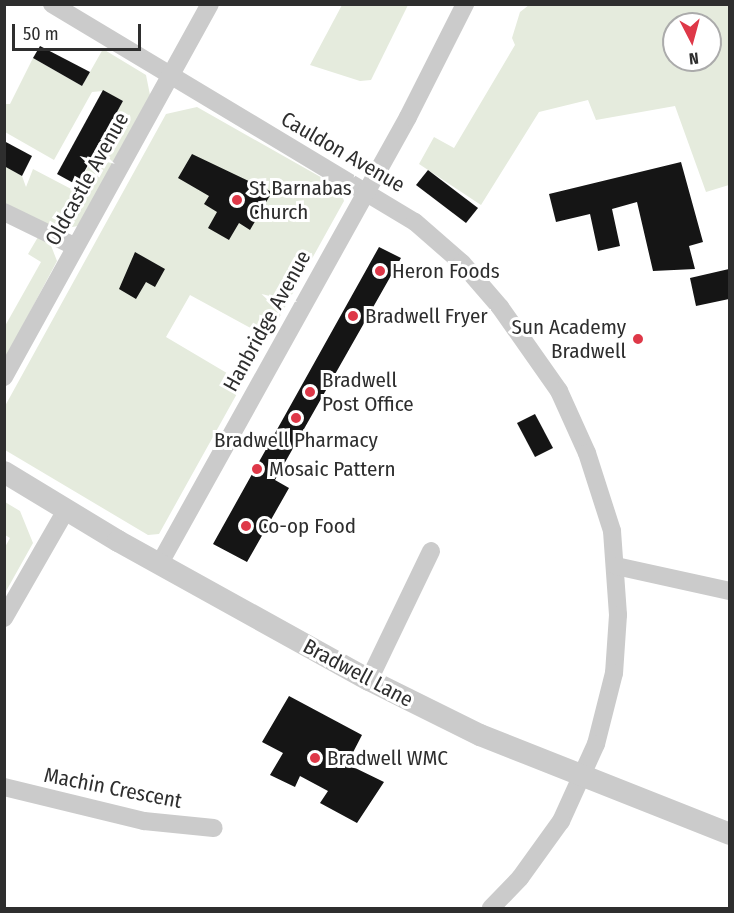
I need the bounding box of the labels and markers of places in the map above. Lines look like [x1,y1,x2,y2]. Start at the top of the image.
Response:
place label: St Barnabas Church [249,175,352,225]
marker: St Barnabas Church [230,193,244,207]
place label: Heron Foods [392,258,500,284]
marker: Heron Foods [373,264,387,278]
place label: Bradwell Fryer [365,303,488,329]
marker: Bradwell Fryer [346,309,360,323]
place label: Sun Academy Bradwell [511,314,626,364]
marker: Sun Academy Bradwell [631,332,645,346]
place label: Bradwell Post Office [322,367,414,417]
marker: Bradwell Post Office [303,385,317,399]
marker: Bradwell Pharmacy [289,411,303,425]
place label: Bradwell Pharmacy [214,427,378,453]
place label: Mosaic Pattern [269,456,396,482]
marker: Mosaic Pattern [250,462,264,476]
place label: Co-op Food [258,513,356,539]
marker: Co-op Food [239,519,253,533]
place label: Bradwell WMC [327,745,448,771]
marker: Bradwell WMC [308,751,322,765]

